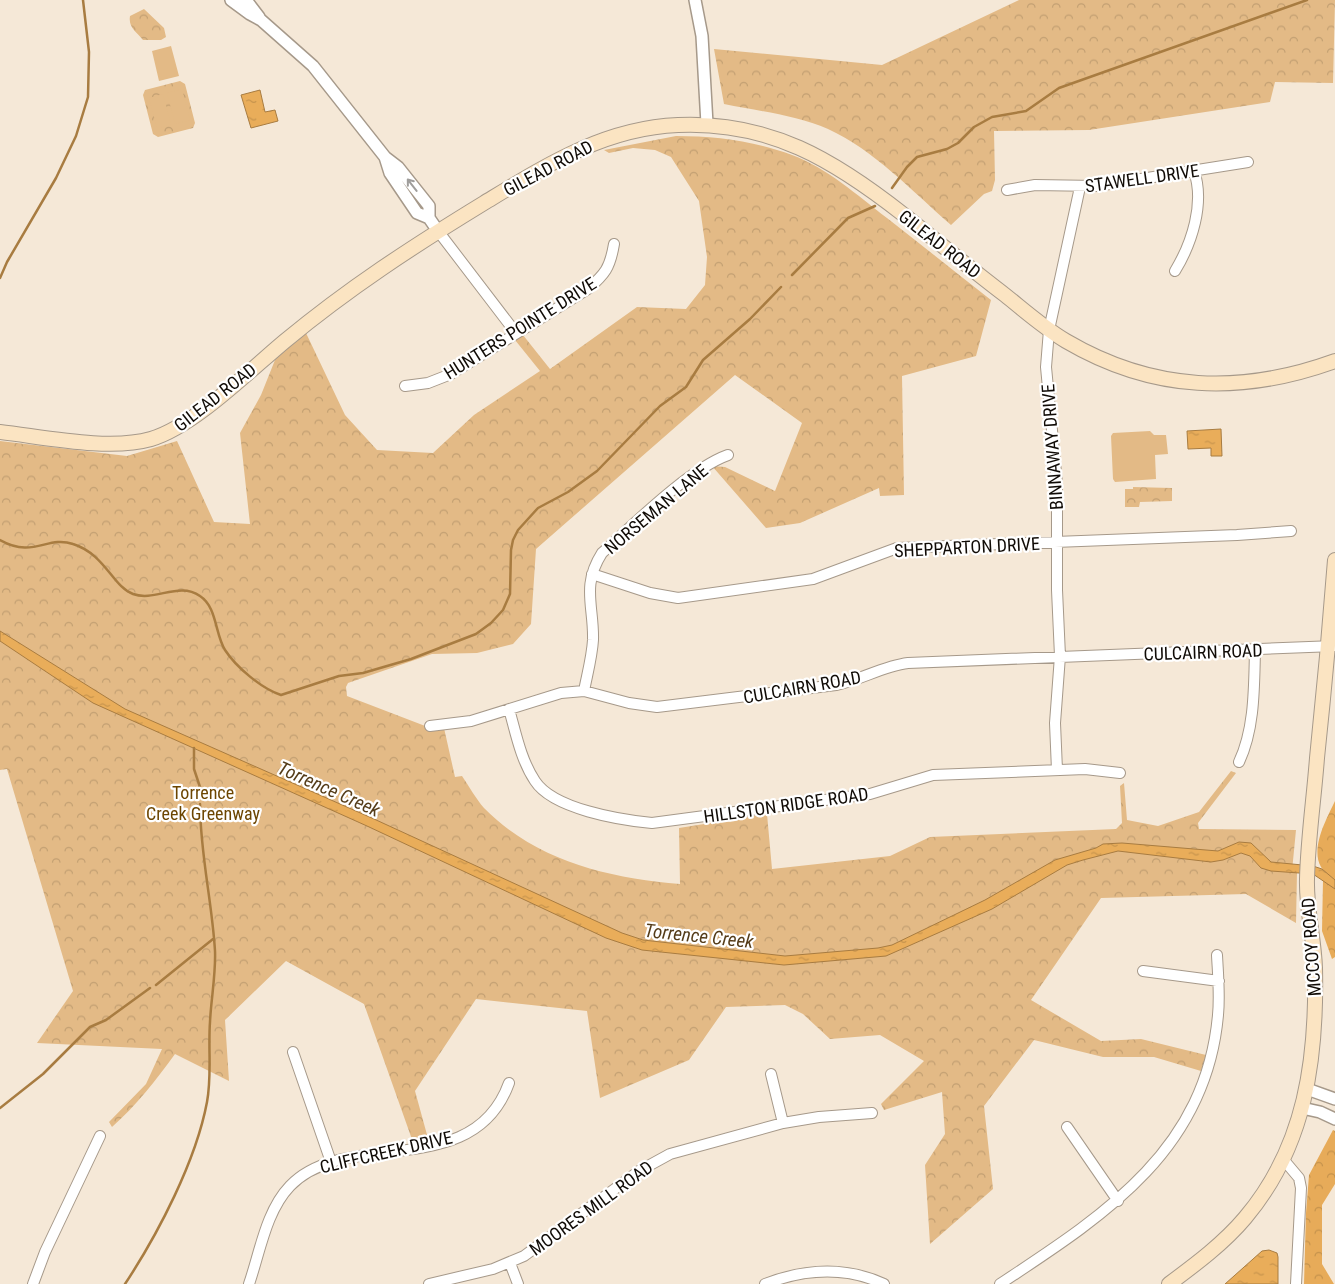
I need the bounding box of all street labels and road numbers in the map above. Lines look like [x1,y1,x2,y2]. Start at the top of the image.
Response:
street label: GILEAD ROAD [500,136,596,200]
street label: STAWELL DRIVE [1084,160,1200,196]
street label: GILEAD ROAD [895,205,985,283]
street label: HUNTERS POINTE DRIVE [440,273,600,383]
street label: GILEAD ROAD [170,358,260,436]
street label: BINNAWAY DRIVE [1037,383,1067,511]
street label: NORSEMAN LANE [600,460,712,558]
street label: SHEPPARTON DRIVE [894,533,1040,561]
street label: CULCAIRN ROAD [1143,639,1263,665]
street label: CULCAIRN ROAD [742,666,862,708]
street label: HILLSTON RIDGE ROAD [702,783,870,827]
street label: MCCOY ROAD [1297,897,1325,997]
street label: CLIFFCREEK DRIVE [318,1127,454,1177]
street label: MOORES MILL ROAD [525,1156,657,1260]

